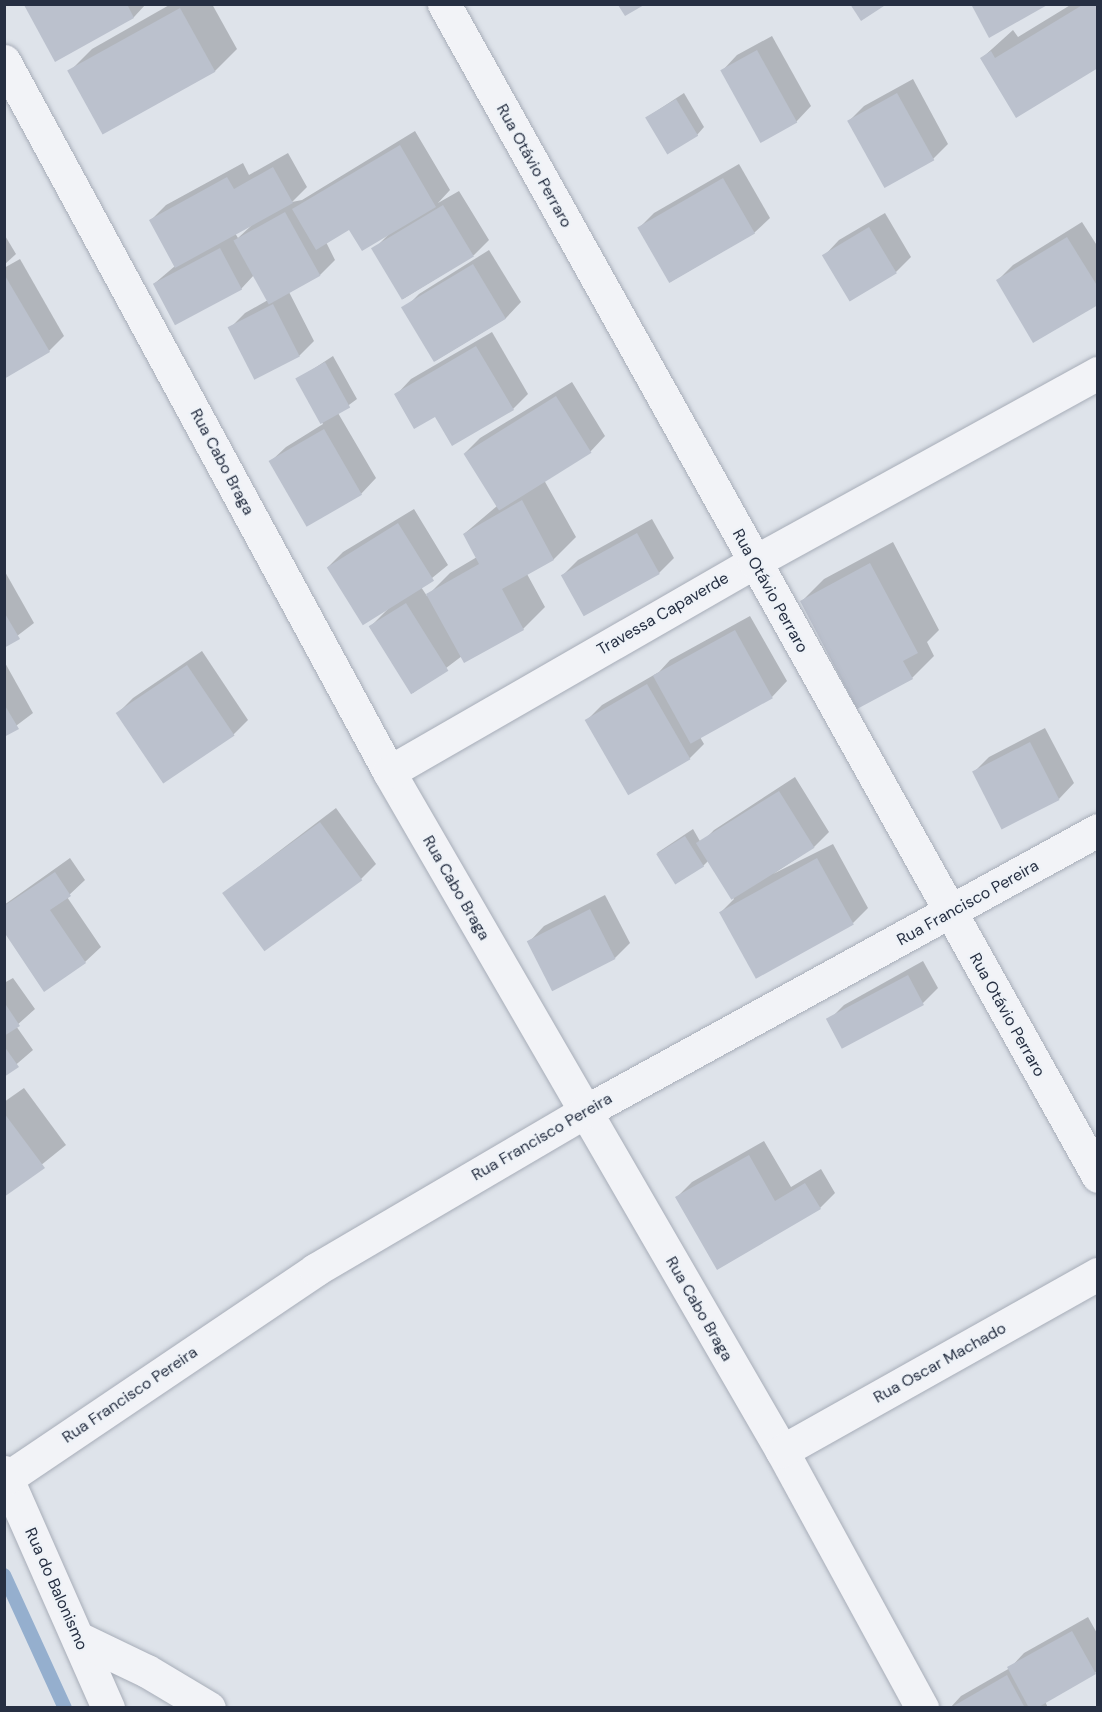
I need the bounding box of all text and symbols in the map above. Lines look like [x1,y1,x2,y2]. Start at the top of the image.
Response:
street label: Rua Otávio Perraro [492,101,576,231]
street label: Rua Cabo Braga [186,406,258,518]
street label: Rua Otávio Perraro [728,526,812,656]
street label: Travessa Capaverde [594,568,732,660]
street label: Rua Cabo Braga [418,832,494,944]
street label: Rua Francisco Pereira [894,856,1042,950]
street label: Rua Otávio Perraro [965,950,1049,1080]
street label: Rua Francisco Pereira [468,1089,616,1185]
street label: Rua Cabo Braga [661,1253,737,1365]
street label: Rua Oscar Machado [870,1319,1010,1407]
street label: Rua Francisco Pereira [59,1343,201,1447]
street label: Rua do Balonismo [20,1525,92,1653]

